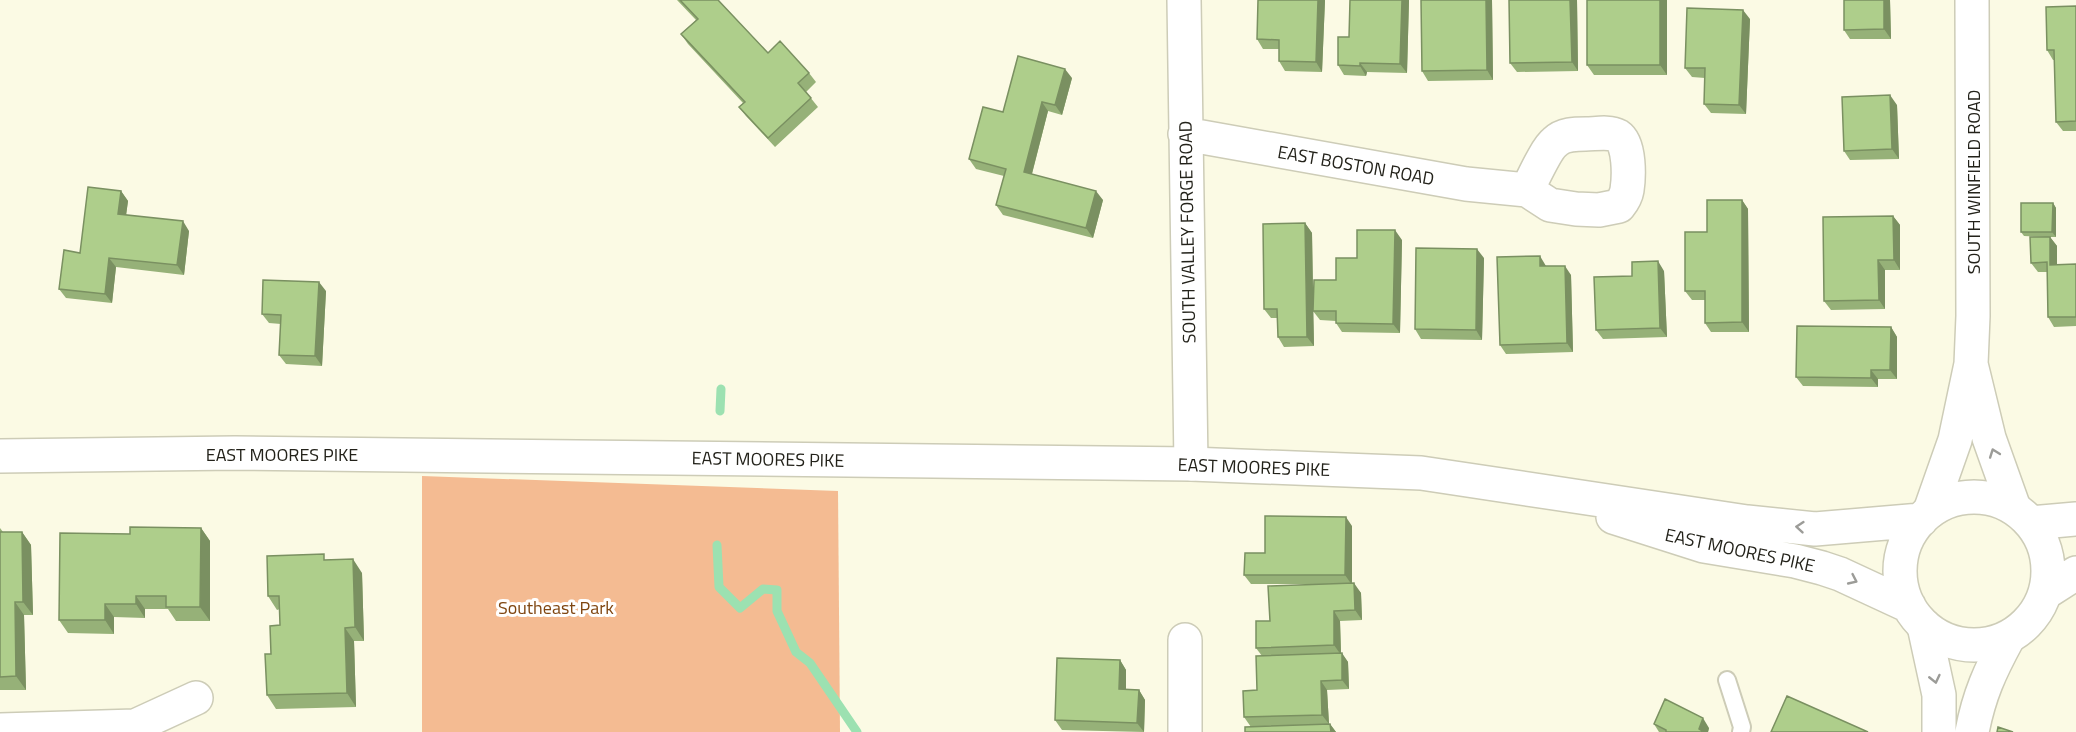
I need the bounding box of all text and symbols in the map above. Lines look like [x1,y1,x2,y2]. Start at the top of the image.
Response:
street label: SOUTH WINFIELD ROAD [1960,90,1987,274]
street label: SOUTH VALLEY FORGE ROAD [1172,120,1202,344]
street label: EAST BOSTON ROAD [1276,138,1436,192]
street label: EAST MOORES PIKE [206,441,358,468]
street label: EAST MOORES PIKE [691,444,845,474]
one-way arrow [1989,448,2002,459]
street label: EAST MOORES PIKE [1177,451,1331,483]
street label: EAST MOORES PIKE [1663,521,1817,579]
one-way arrow [1795,521,1804,534]
one-way arrow [1847,573,1858,585]
park label: Southeast Park [498,594,614,621]
one-way arrow [1928,674,1941,684]

